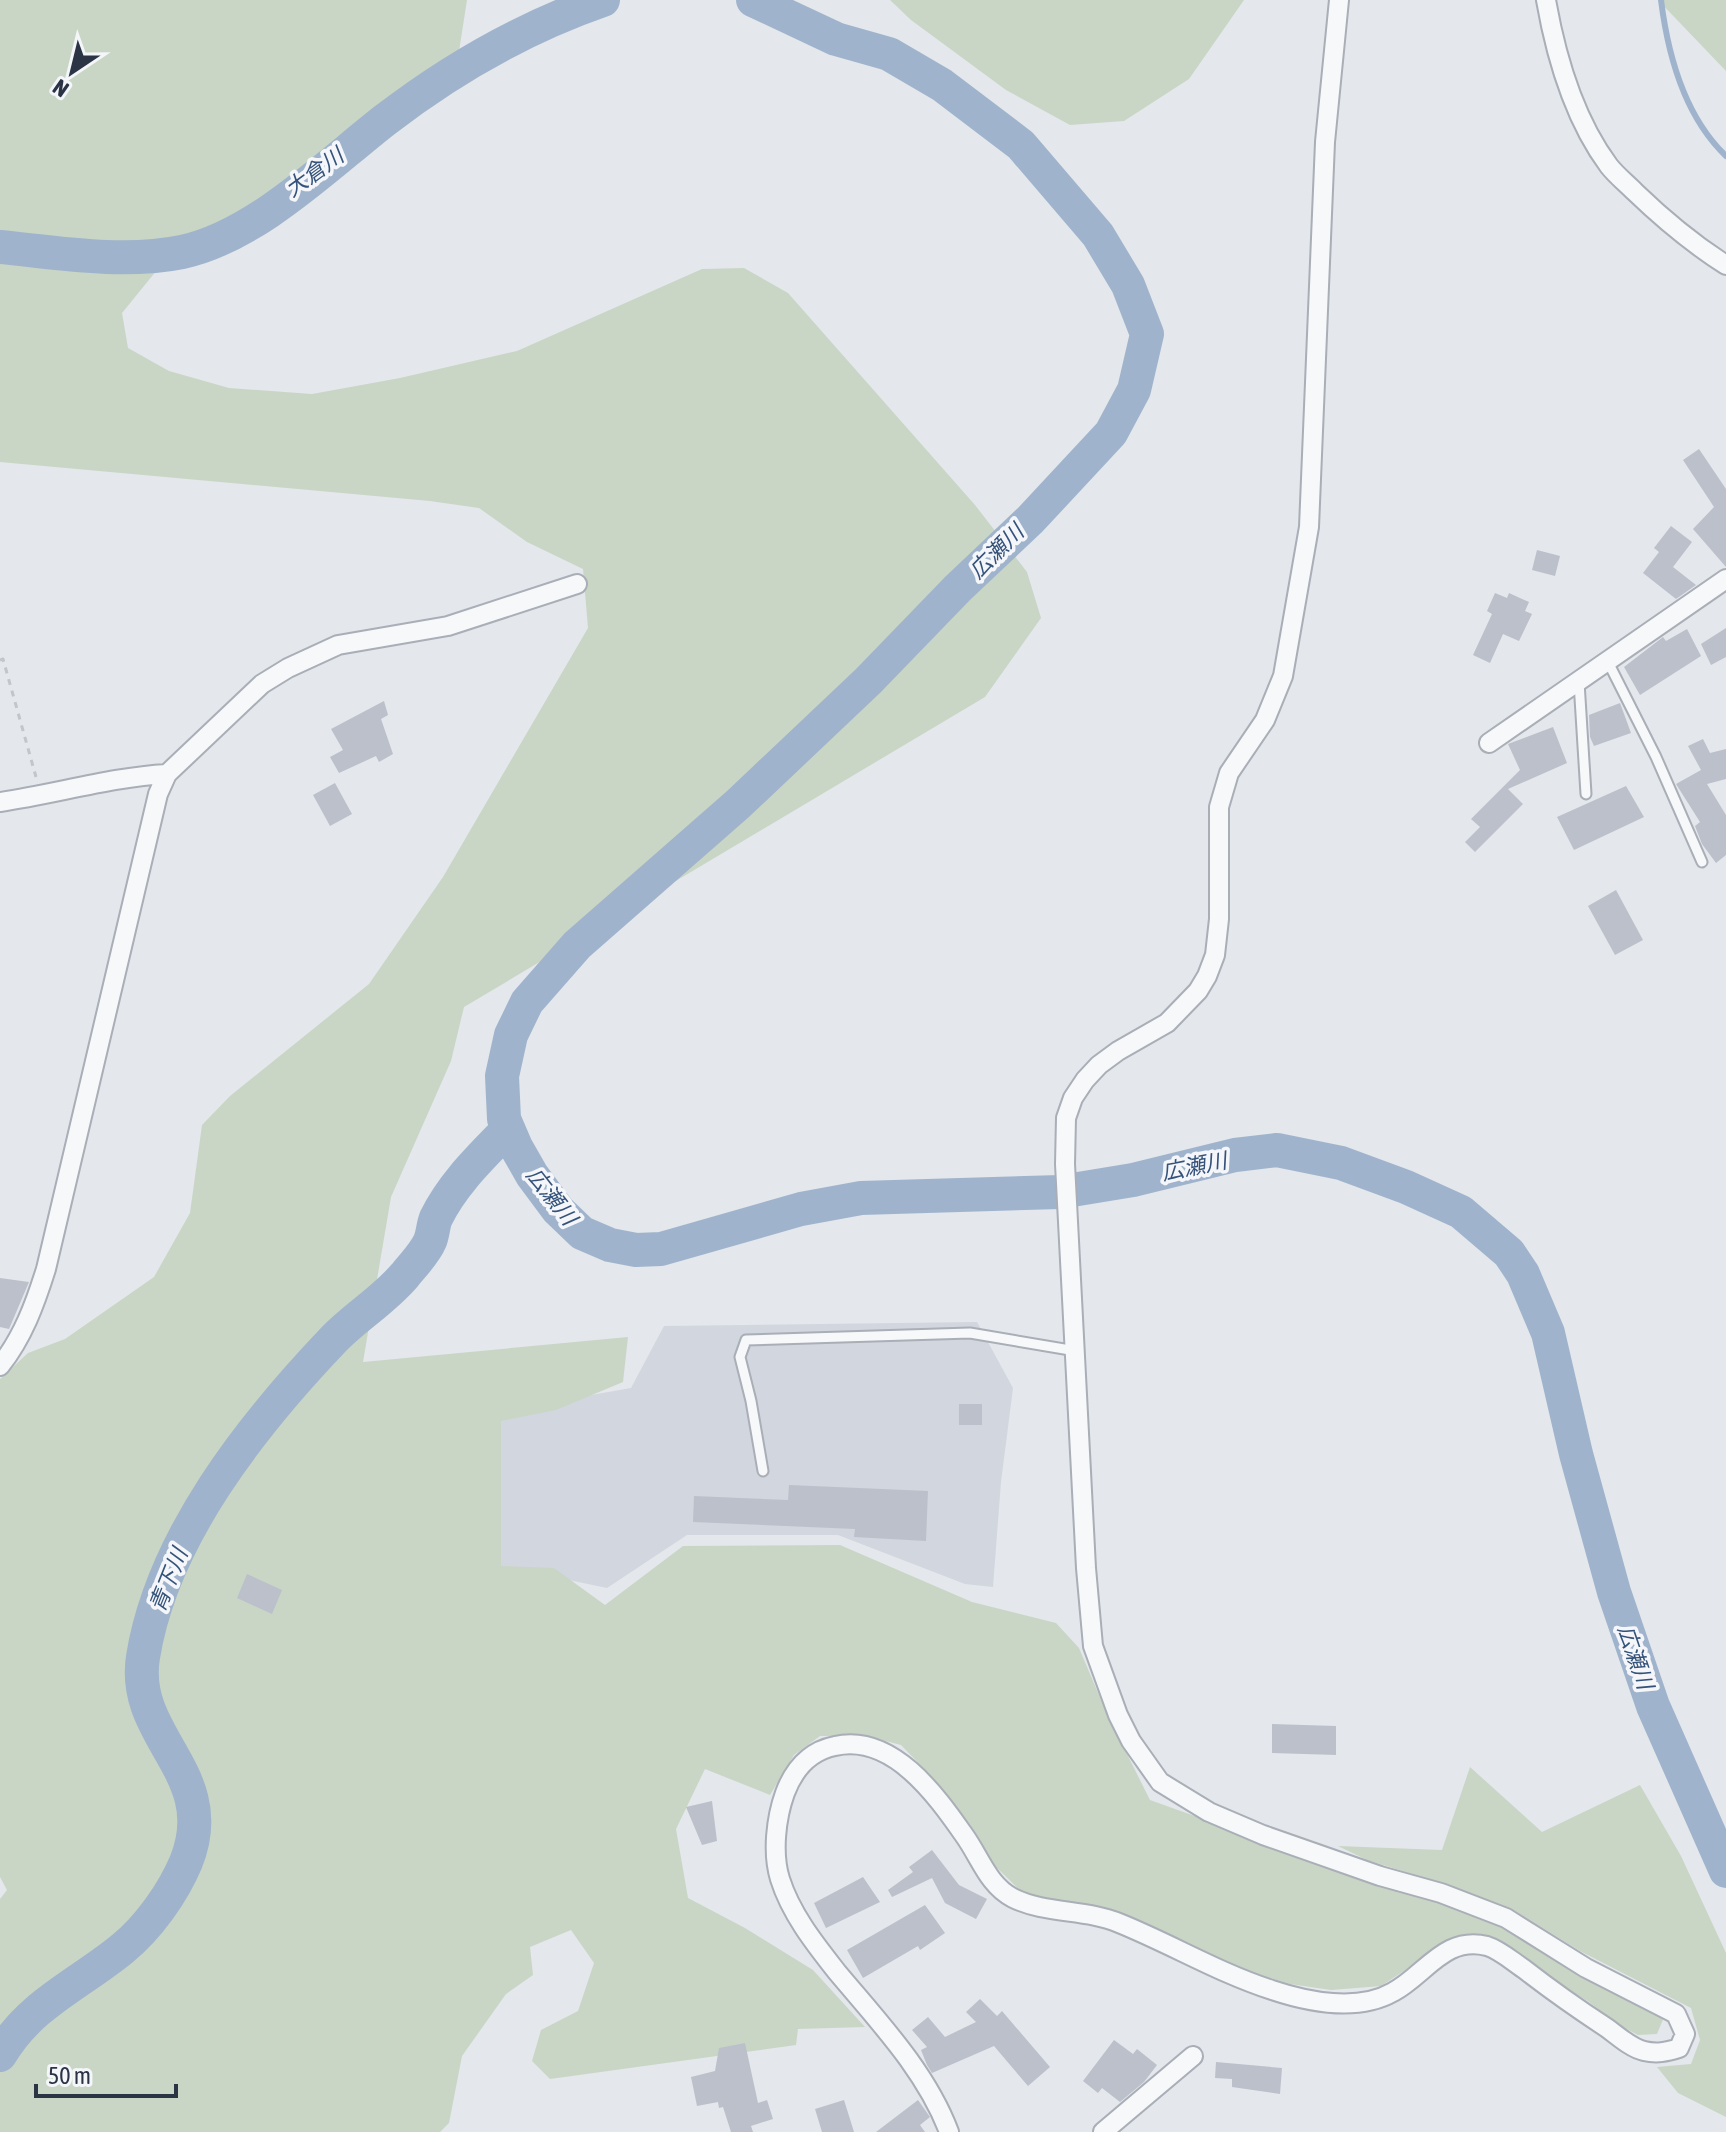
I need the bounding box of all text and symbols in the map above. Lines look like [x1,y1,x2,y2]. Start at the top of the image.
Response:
north arrow [32,32,112,112]
text: N [48,74,73,103]
water label: 大倉川 [280,141,350,202]
water label: 広瀬川 [963,517,1030,584]
water label: 広瀬川 [1159,1147,1231,1185]
water label: 広瀬川 [521,1162,584,1232]
water label: 青下川 [144,1543,193,1615]
water label: 広瀬川 [1613,1622,1660,1694]
scale bar [36,2048,176,2098]
text: 50 m [48,2062,91,2089]

